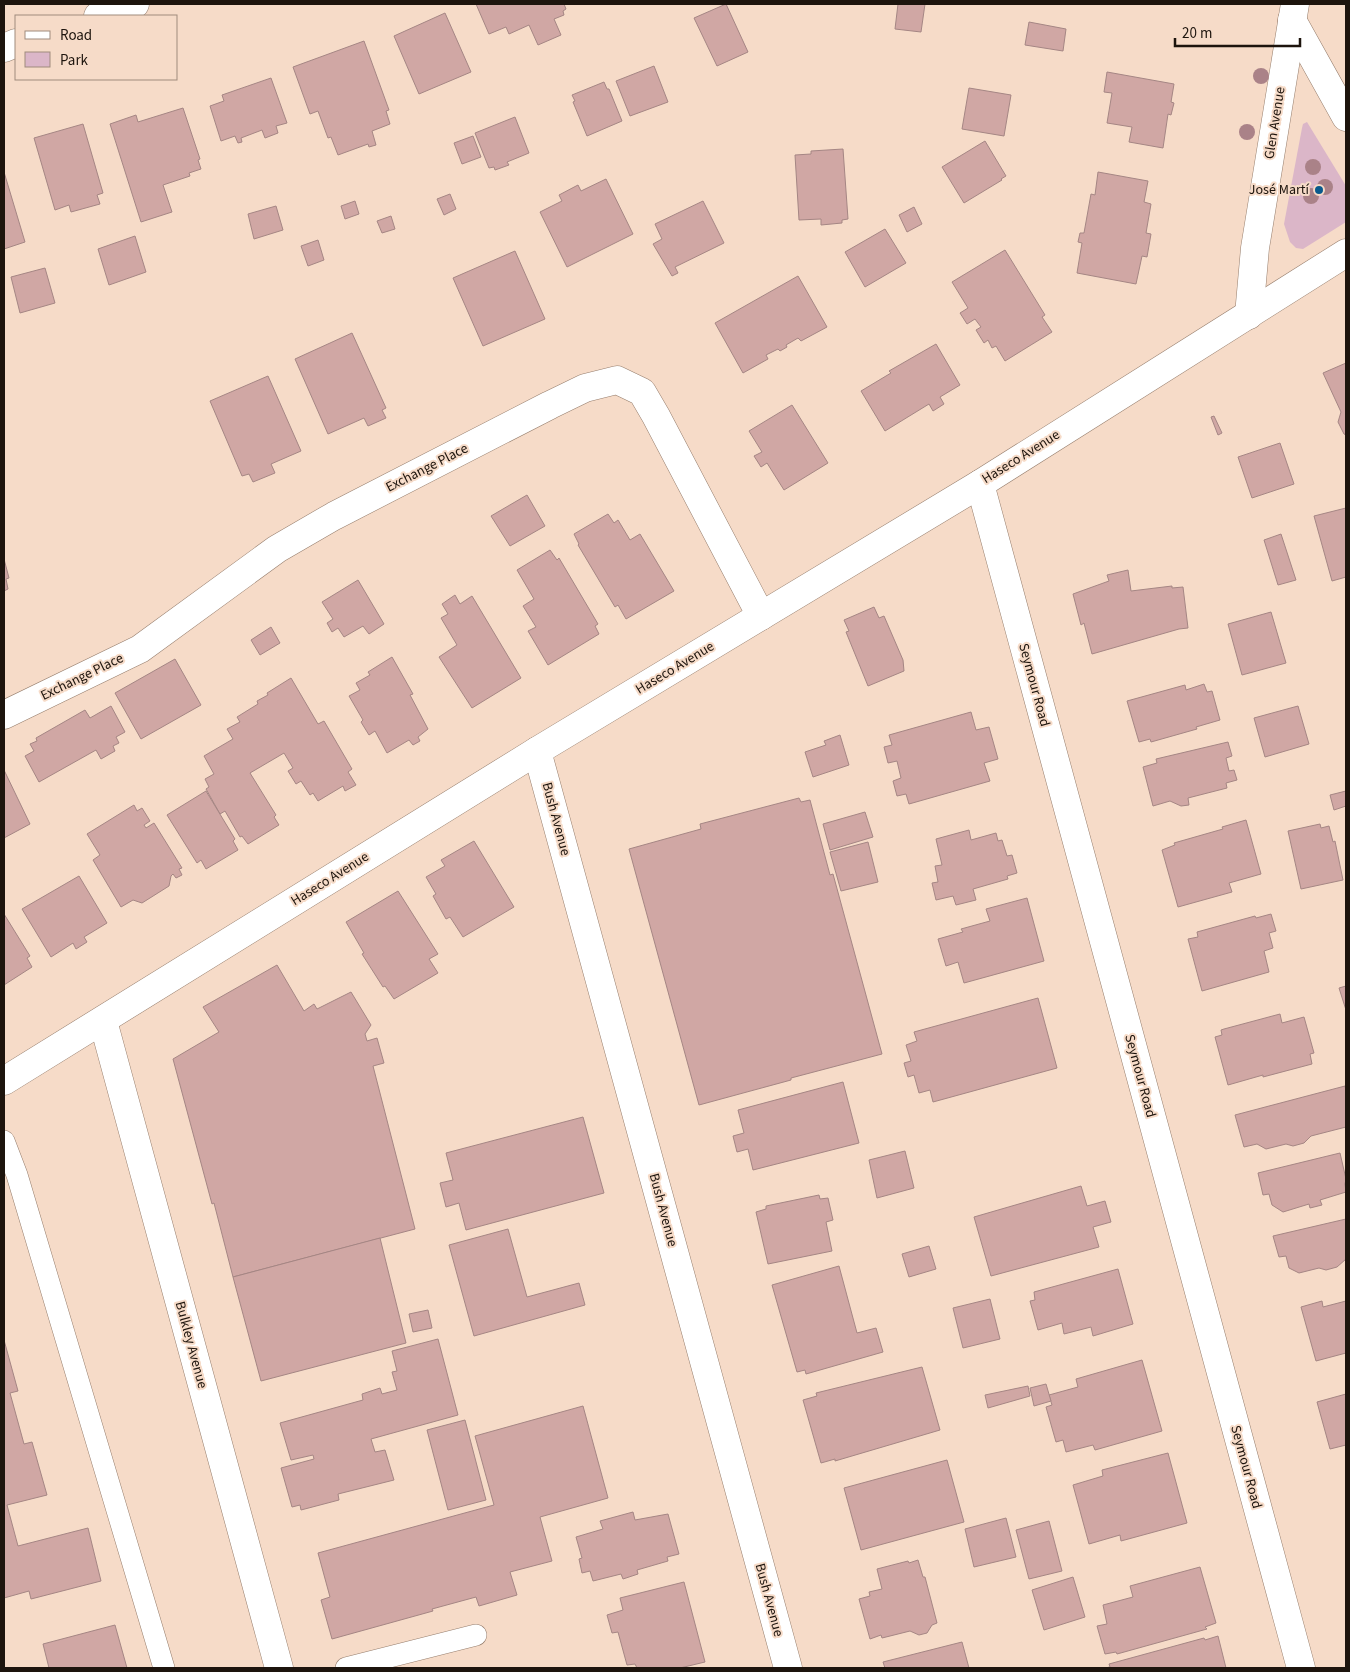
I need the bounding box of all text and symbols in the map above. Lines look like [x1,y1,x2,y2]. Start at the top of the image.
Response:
legend [15,15,178,80]
scale bar [1175,15,1300,47]
text: 20 m [1182,23,1212,44]
text: Road [60,25,92,46]
text: Park [60,50,89,71]
street label: Glen Avenue [1259,85,1291,160]
place label: José Martí [1249,180,1310,200]
marker: José Martí [1313,184,1325,196]
street label: Haseco Avenue [978,425,1064,489]
street label: Exchange Place [382,439,472,497]
street label: Haseco Avenue [632,637,718,699]
street label: Seymour Road [1013,641,1055,729]
street label: Exchange Place [37,648,127,706]
street label: Bush Avenue [537,780,575,858]
street label: Haseco Avenue [287,847,373,911]
street label: Seymour Road [1119,1032,1161,1120]
street label: Bush Avenue [644,1171,682,1249]
street label: Bulkley Avenue [170,1299,212,1391]
street label: Seymour Road [1225,1423,1267,1511]
street label: Bush Avenue [750,1561,788,1639]

